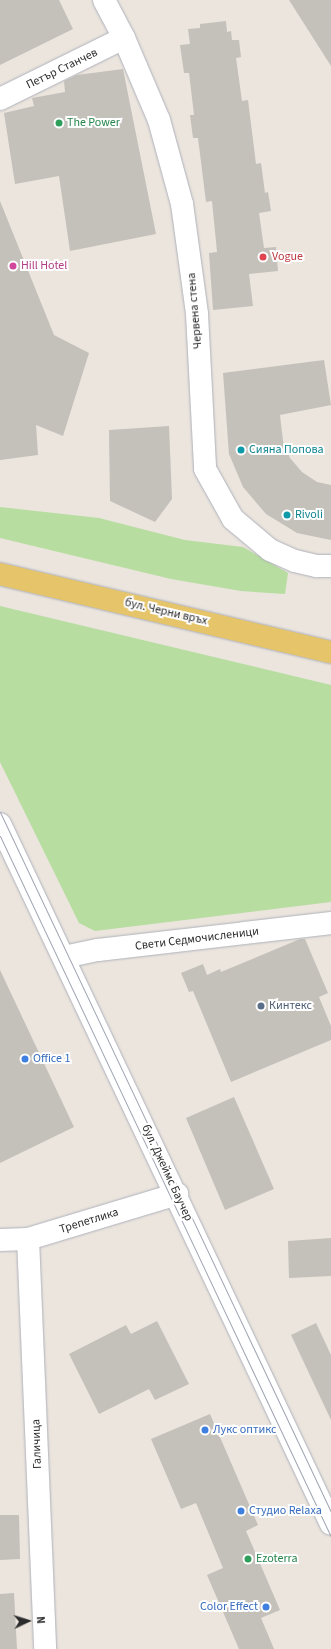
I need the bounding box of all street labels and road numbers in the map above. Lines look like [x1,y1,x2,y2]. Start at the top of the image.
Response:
street label: Петър Станчев [24,45,100,93]
street label: Червена стена [184,272,206,350]
street label: бул. Черни връх [123,596,209,628]
street label: Свети Седмочисленици [134,924,260,954]
street label: бул. Джеймс Баучер [138,1122,196,1224]
street label: Трепетлика [58,1205,120,1237]
street label: Галичица [29,1419,45,1469]

